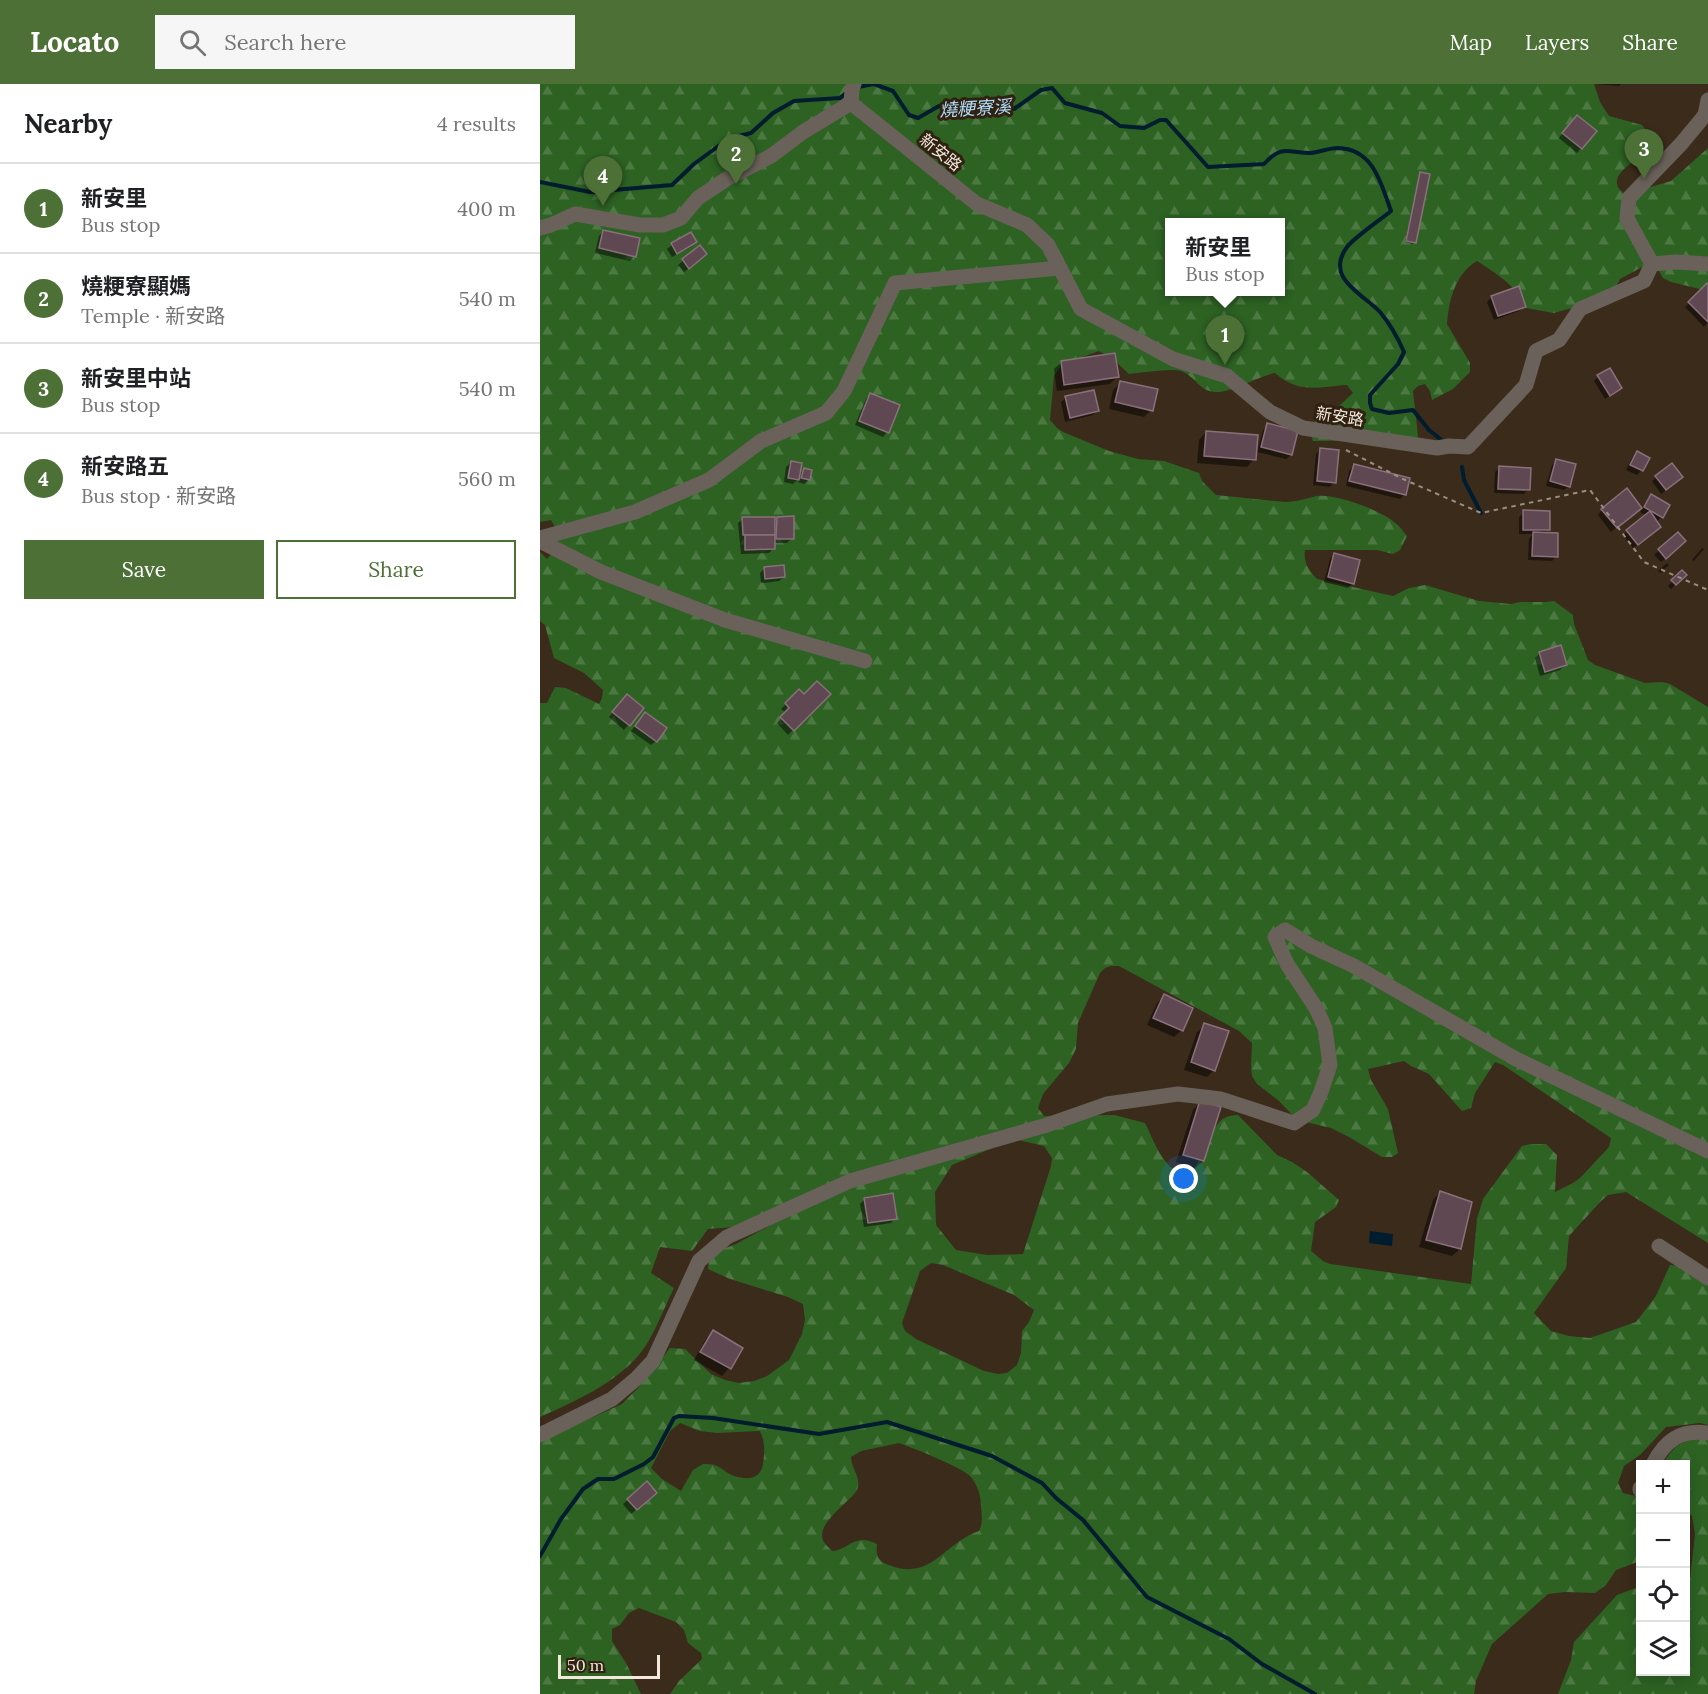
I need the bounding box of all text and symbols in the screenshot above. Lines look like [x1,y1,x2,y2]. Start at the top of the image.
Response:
search box [155,15,575,69]
text: Locato [30,24,119,60]
icon: search [176,26,209,59]
text: Search here [224,28,346,56]
text: Map [1449,29,1492,56]
text: Layers [1525,29,1589,56]
text: Share [1622,29,1678,56]
water label: 燒粳寮溪 [938,94,1015,121]
text: Nearby [24,107,112,140]
text: 4 results [437,111,516,136]
street label: 新安路 [916,129,966,175]
pin: 3 [1624,130,1664,179]
pin: 2 [716,135,756,184]
pin: 4 [584,156,622,206]
text: 新安里 [81,184,147,212]
text: 1 [39,196,48,221]
text: 400 m [457,196,516,221]
text: Bus stop [81,212,160,237]
popup [1165,218,1285,296]
text: 新安里 [1185,233,1251,261]
text: Bus stop [1185,261,1265,286]
text: 燒粳寮顯媽 [81,272,191,300]
text: 2 [38,286,49,311]
text: 540 m [459,286,516,311]
text: Temple · 新安路 [81,303,225,328]
pin: 1 [1206,316,1244,365]
text: 新安里中站 [81,364,191,392]
text: 3 [38,376,49,401]
text: 540 m [459,376,516,401]
text: Bus stop [81,392,160,417]
street label: 新安路 [1315,402,1365,430]
text: 新安路五 [81,452,169,480]
text: 4 [38,466,49,491]
text: 560 m [458,466,516,491]
text: Bus stop · 新安路 [81,483,236,508]
button: Save [24,540,264,599]
button: Share [276,540,516,599]
your location [1169,1164,1198,1193]
map controls [1636,1460,1690,1676]
button: + [1636,1460,1690,1514]
button: − [1636,1514,1690,1568]
button: locate [1636,1568,1690,1622]
button: layers [1636,1622,1690,1676]
scale bar [558,1652,660,1680]
text: 50 m [567,1655,604,1675]

